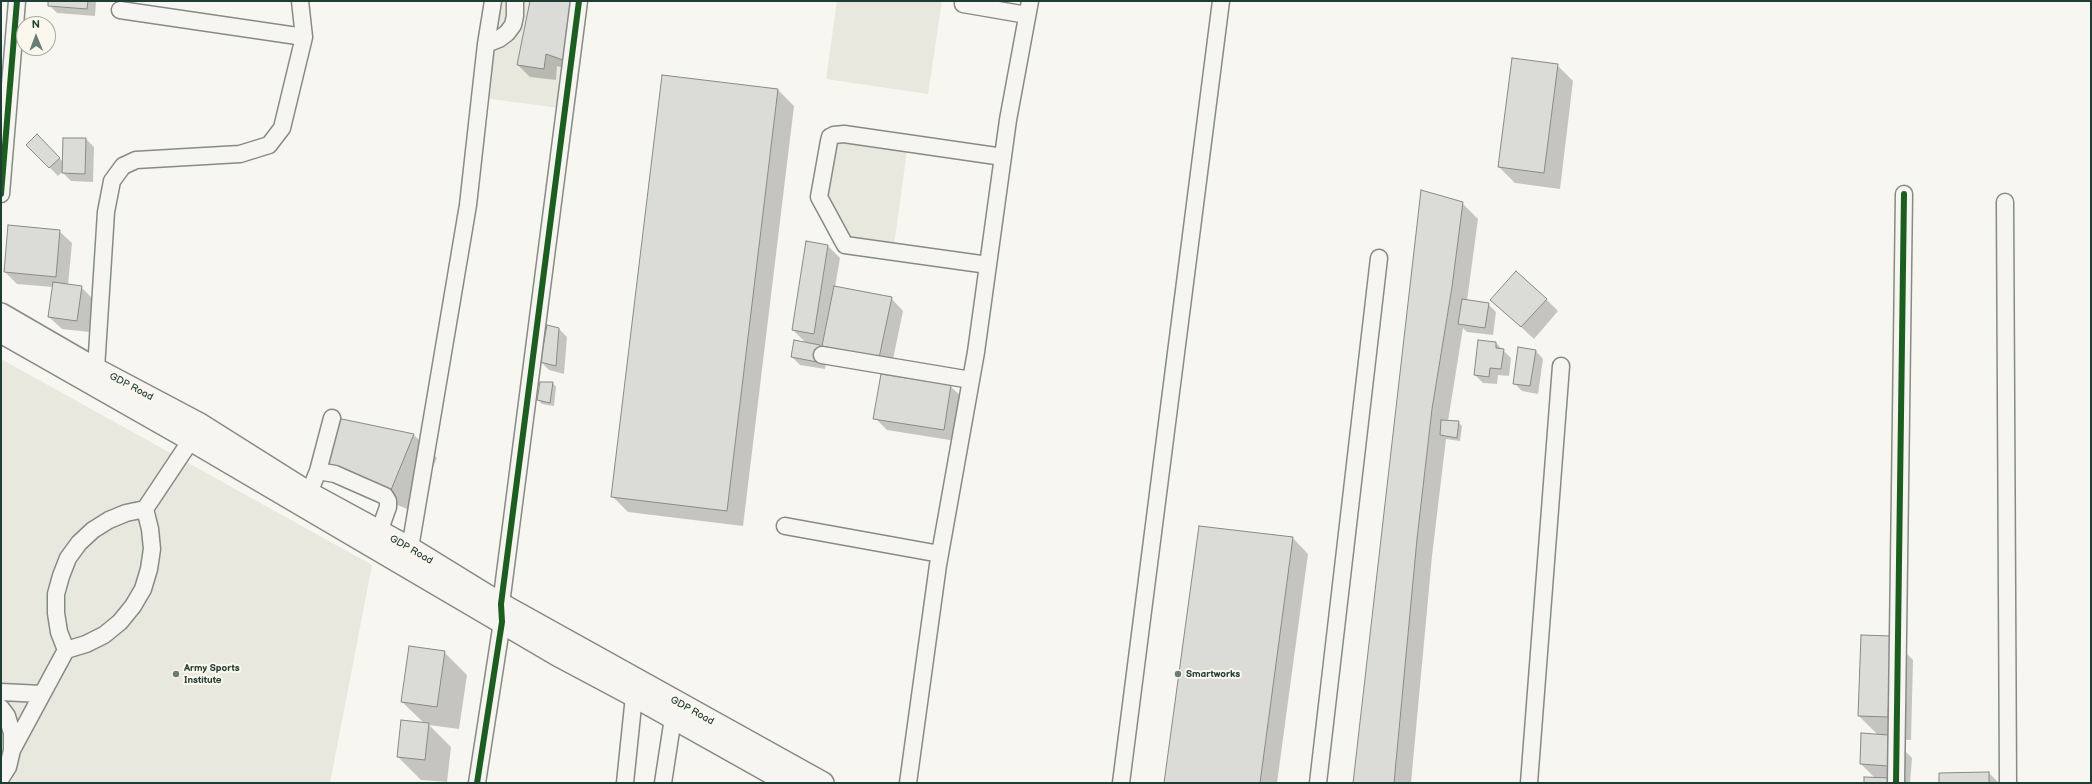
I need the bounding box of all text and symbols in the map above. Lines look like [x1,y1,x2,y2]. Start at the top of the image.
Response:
north arrow [16,16,56,56]
text: N [32,18,40,31]
street label: GDP Road [107,370,155,404]
street label: GDP Road [387,533,435,567]
place label: Army Sports Institute [184,662,240,686]
place label: Smartworks [1186,668,1240,680]
marker: Army Sports Institute [171,669,181,679]
marker: Smartworks [1173,669,1183,679]
street label: GDP Road [668,694,716,728]

